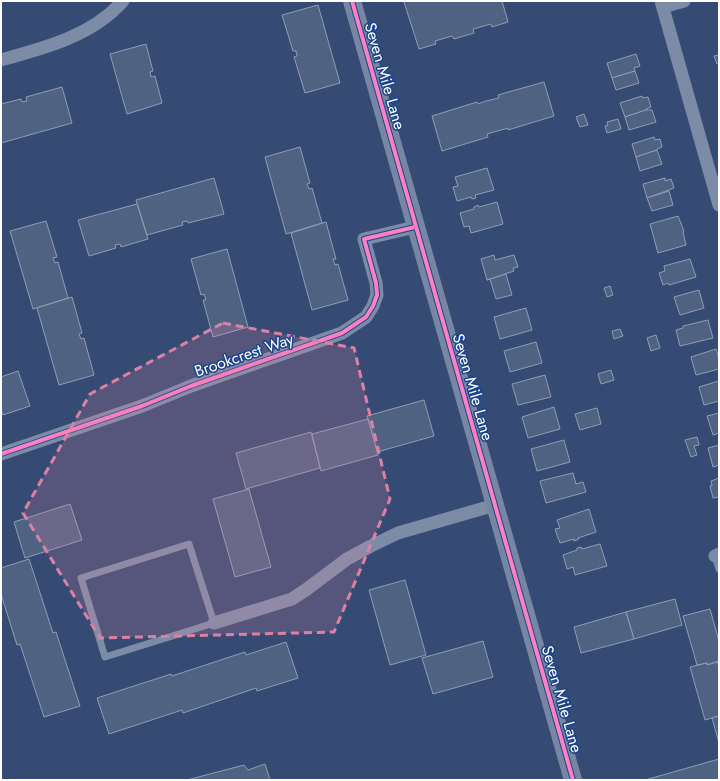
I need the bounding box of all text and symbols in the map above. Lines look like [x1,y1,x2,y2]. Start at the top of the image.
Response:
street label: Seven Mile Lane [359,20,411,132]
street label: Brookcrest Way [191,327,298,383]
street label: Seven Mile Lane [447,331,499,443]
street label: Seven Mile Lane [536,643,588,755]

